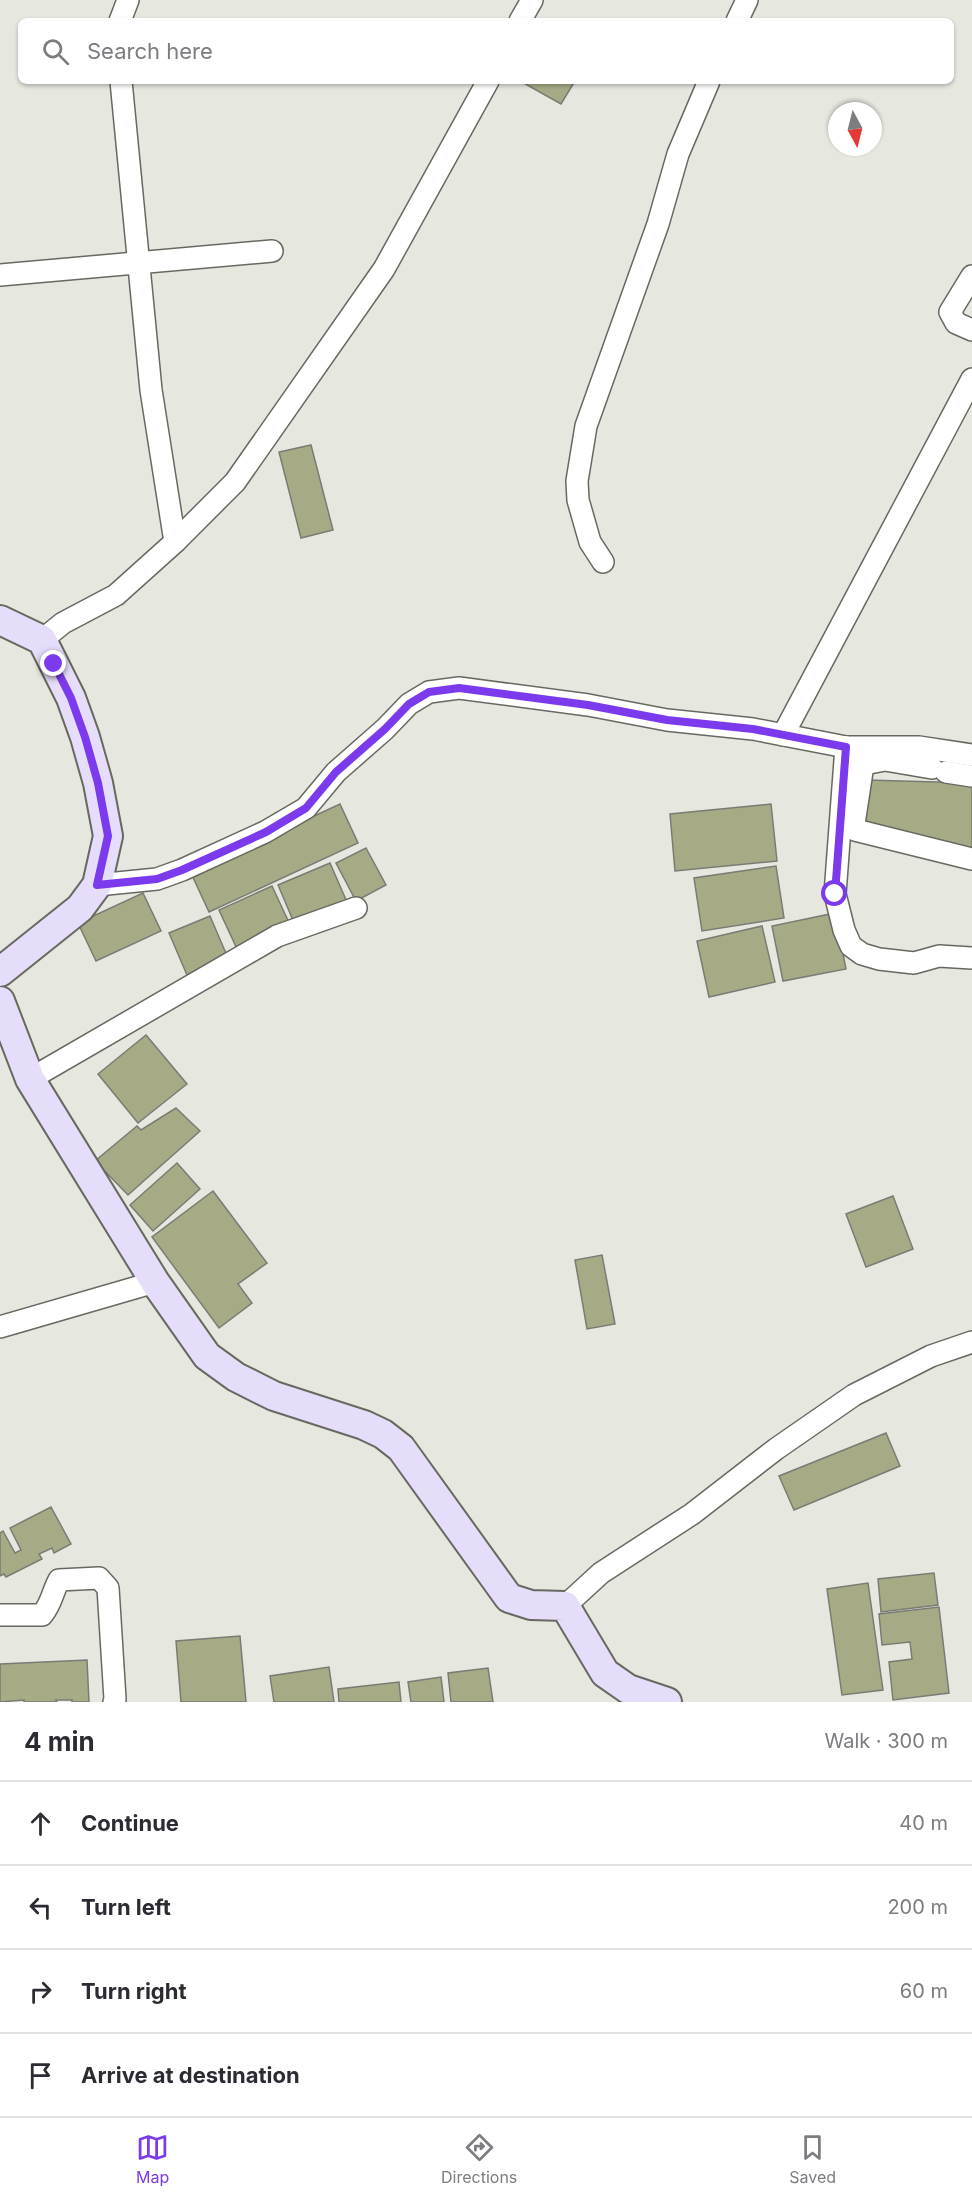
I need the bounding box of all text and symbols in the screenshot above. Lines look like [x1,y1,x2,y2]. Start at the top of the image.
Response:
search box [18,18,954,84]
icon: search [39,35,72,68]
text: Search here [87,38,213,64]
north arrow [828,102,882,156]
route end [40,650,66,676]
route start [821,880,847,906]
text: 4 min [24,1726,95,1757]
text: Walk · 300 m [825,1729,948,1753]
icon: ahead [24,1807,57,1840]
text: Continue [81,1810,179,1836]
text: 40 m [899,1811,948,1835]
icon: left [24,1891,57,1924]
text: Turn left [81,1894,171,1920]
text: 200 m [887,1895,948,1919]
icon: right [24,1975,57,2008]
text: Turn right [81,1978,187,2004]
text: 60 m [900,1979,948,2003]
icon: arrive [24,2059,57,2092]
text: Arrive at destination [81,2062,300,2088]
tab: Map [136,2131,169,2187]
tab: Directions [441,2131,517,2187]
tab: Saved [789,2131,836,2187]

